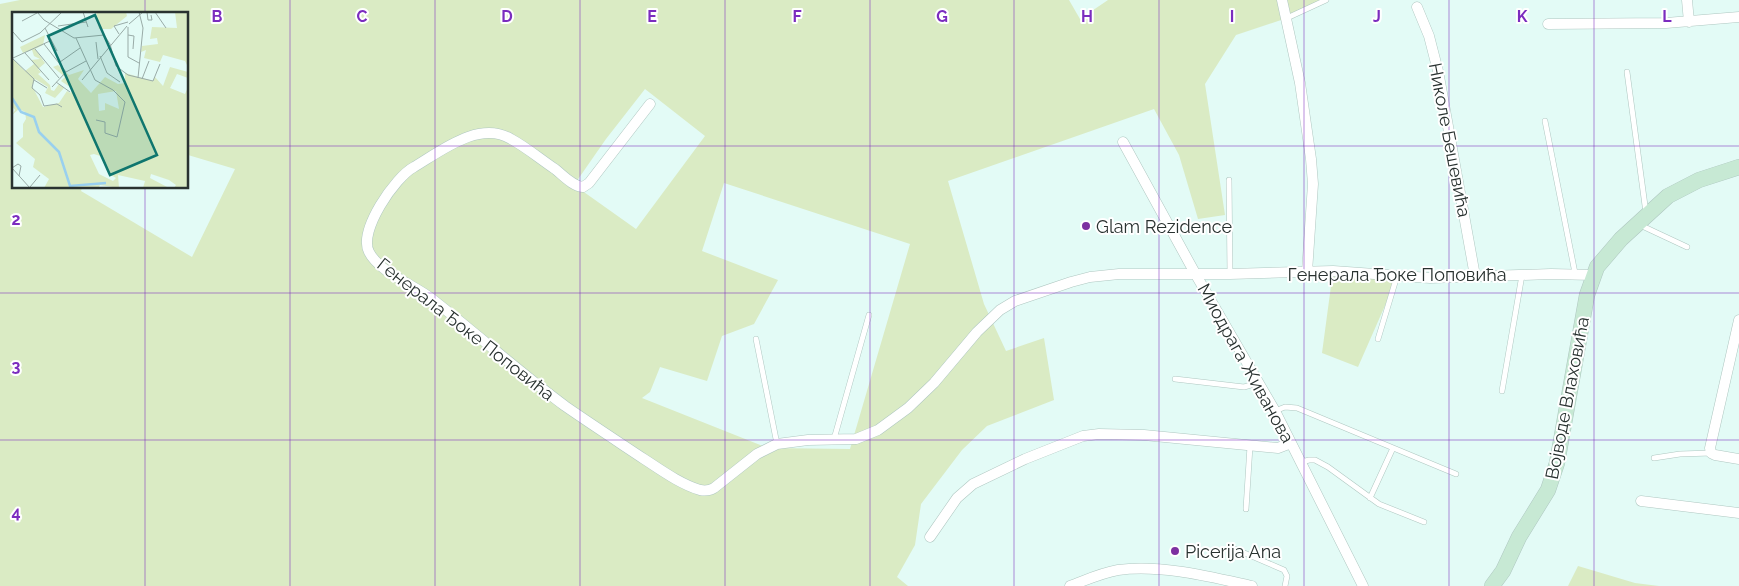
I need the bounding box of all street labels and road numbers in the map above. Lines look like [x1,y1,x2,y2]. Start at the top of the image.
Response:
street label: Николе Бешевића [1425,61,1475,219]
street label: Генерала Ђоке Поповића [373,253,559,405]
street label: Генерала Ђоке Поповића [1288,264,1507,285]
street label: Миодрага Живанова [1193,280,1299,446]
street label: Војводе Влаховића [1541,315,1593,481]

